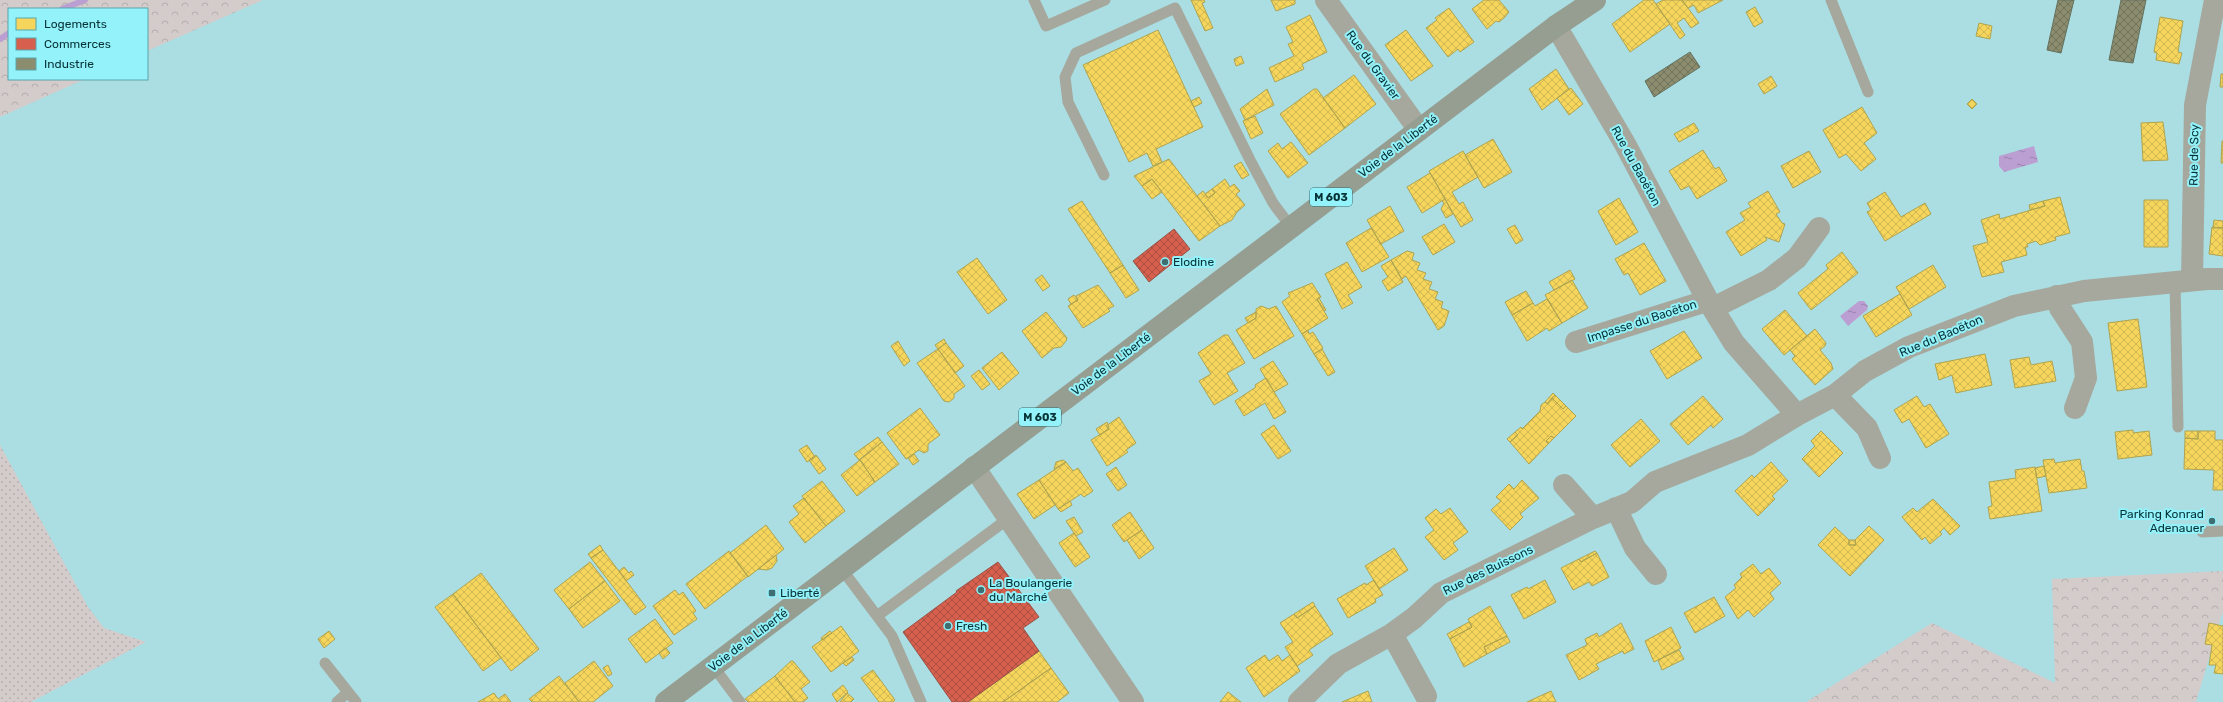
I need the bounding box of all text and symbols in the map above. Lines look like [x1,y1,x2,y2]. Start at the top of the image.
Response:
legend [8,8,148,80]
text: Logements [44,17,107,31]
street label: Rue du Gravier [1343,28,1403,103]
text: Commerces [44,37,111,51]
text: Industrie [44,57,94,71]
street label: Voie de la Liberté [1356,112,1441,180]
street label: Rue de Scy [2186,123,2202,186]
street label: Rue du Baoëton [1608,124,1664,208]
road number: M 603 [1310,188,1352,206]
place label: Elodine [1173,255,1214,269]
marker: Elodine [1160,257,1170,267]
street label: Impasse du Baoëton [1586,297,1698,345]
street label: Rue du Baoëton [1897,312,1985,360]
street label: Voie de la Liberté [1069,330,1154,398]
road number: M 603 [1019,408,1061,426]
place label: Parking Konrad Adenauer [2120,507,2204,535]
marker: Parking Konrad Adenauer [2207,516,2217,526]
street label: Rue des Buissons [1441,542,1535,598]
place label: La Boulangerie du Marché [989,576,1073,604]
marker: La Boulangerie du Marché [976,585,986,595]
place label: Liberté [780,586,820,600]
marker: Liberté [767,588,777,598]
street label: Voie de la Liberté [706,606,791,674]
place label: Fresh [956,619,987,633]
marker: Fresh [943,621,953,631]

